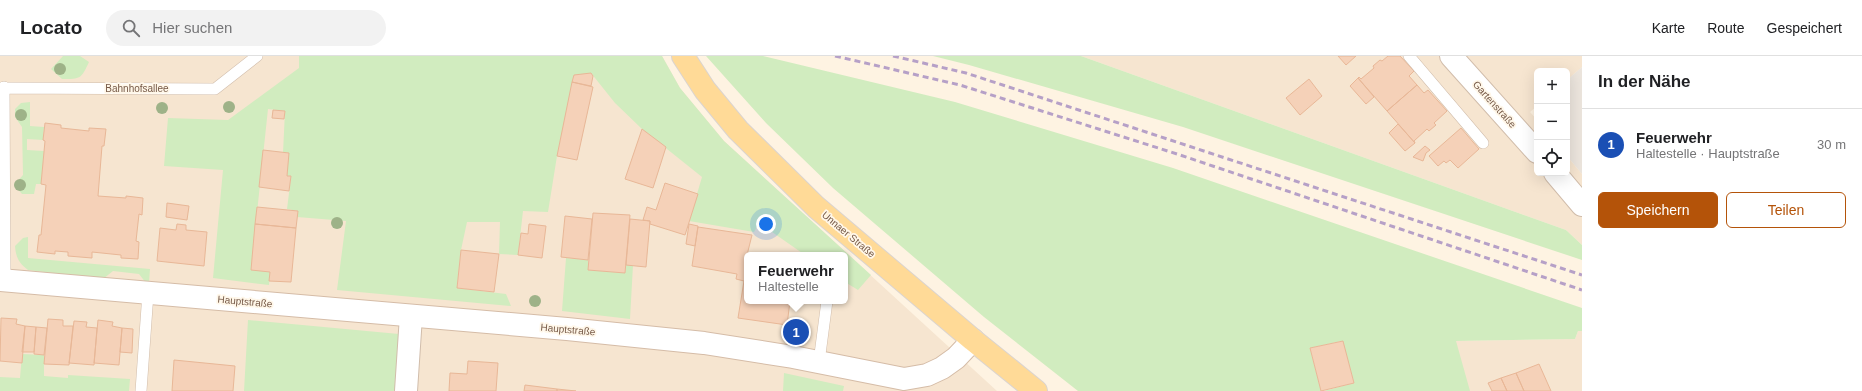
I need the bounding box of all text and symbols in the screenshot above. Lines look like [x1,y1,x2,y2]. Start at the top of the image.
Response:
search box [106,10,386,46]
text: Locato [20,17,82,38]
icon: search [120,17,142,39]
text: Hier suchen [152,19,232,36]
text: Karte [1652,20,1685,36]
text: Route [1707,20,1745,36]
text: Gespeichert [1767,20,1842,36]
map controls [1534,68,1570,176]
button: + [1534,68,1570,104]
text: In der Nähe [1598,72,1691,91]
street label: Gartenstraße [1471,79,1519,130]
street label: Bahnhofsallee [105,83,169,94]
button: − [1534,104,1570,140]
text: Feuerwehr [1636,129,1712,146]
text: 1 [1607,137,1615,152]
text: 30 m [1817,137,1846,152]
button: locate [1534,140,1570,176]
text: Haltestelle · Hauptstraße [1636,146,1780,161]
button: Speichern [1598,192,1718,228]
button: Teilen [1726,192,1846,228]
street label: Unnaer Straße [820,209,878,260]
your location [756,214,776,234]
popup [744,252,848,304]
text: Feuerwehr [758,262,834,279]
text: Haltestelle [758,279,819,294]
street label: Hauptstraße [217,294,273,309]
pin: 1 [783,317,809,347]
street label: Hauptstraße [540,322,596,337]

